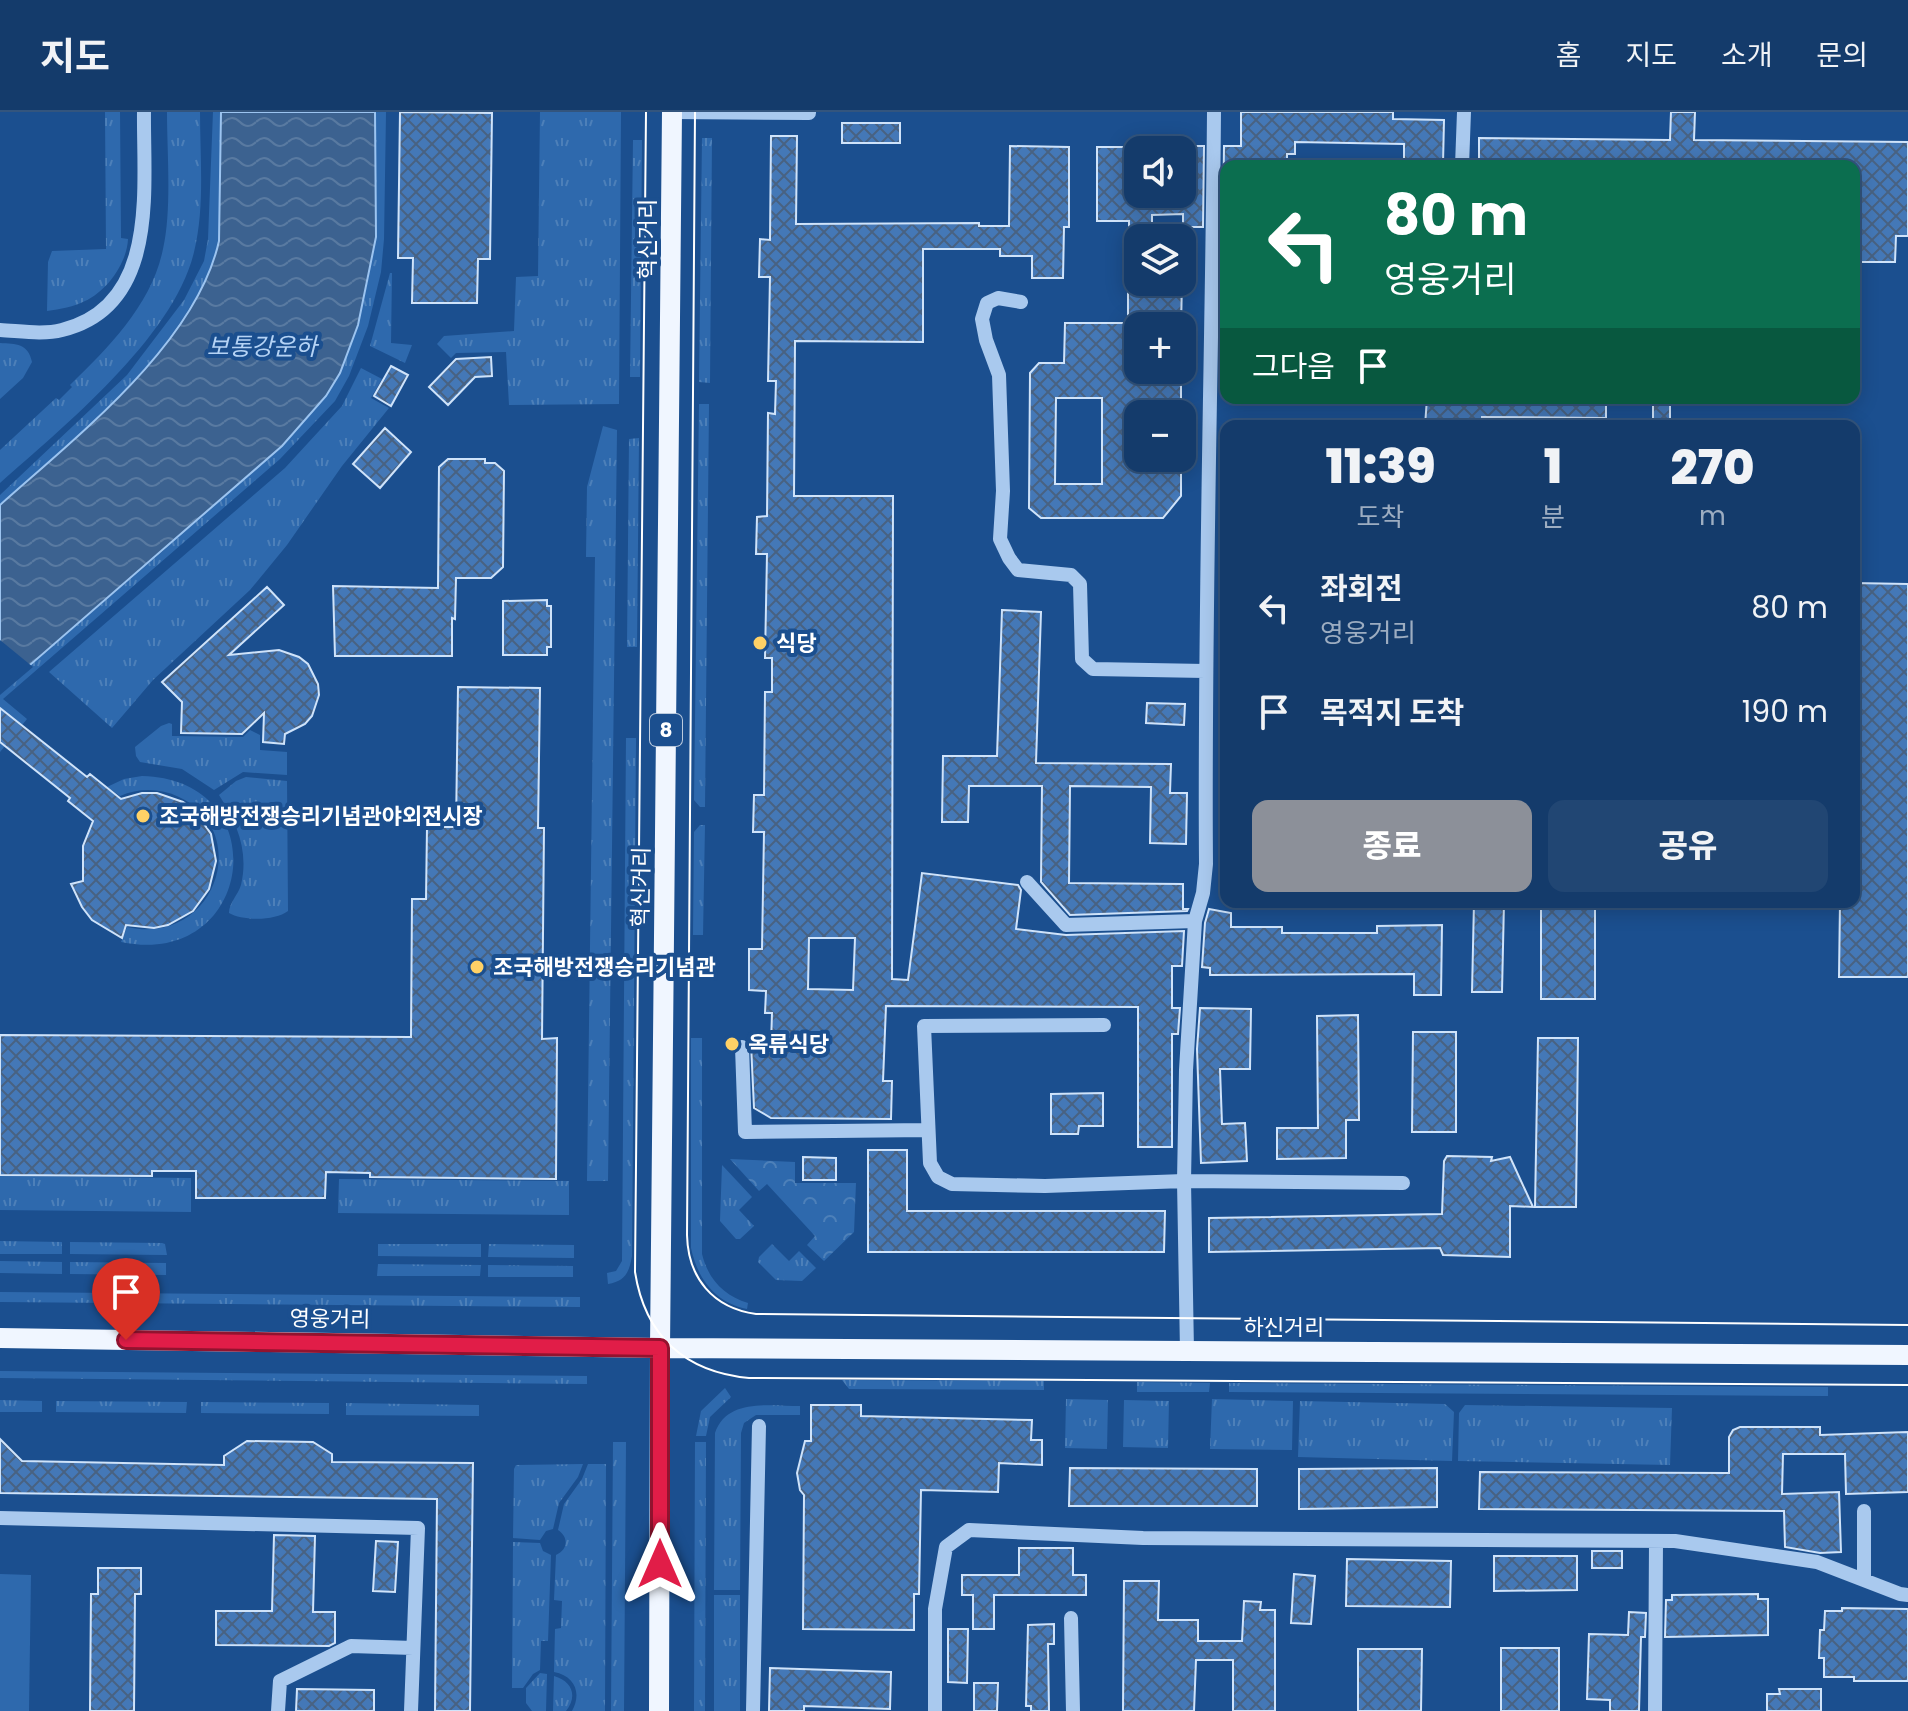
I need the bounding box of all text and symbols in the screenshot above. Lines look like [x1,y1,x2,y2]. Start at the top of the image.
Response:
text: 지도 [40,30,110,83]
text: 홈 [1556,36,1581,75]
text: 지도 [1625,36,1677,75]
text: 소개 [1721,36,1772,75]
text: 문의 [1816,36,1868,75]
map controls [1124,136,1196,472]
button: sound [1124,136,1196,208]
text: 80 m [1384,176,1528,255]
icon: left [1252,192,1356,296]
street label: 혁신거리 [632,199,663,279]
button: layers [1124,224,1196,296]
text: 영웅거리 [1384,254,1516,305]
button: + [1124,312,1196,384]
water label: 보통강운하 [207,330,320,363]
icon: arrive [1351,344,1395,388]
text: 그다음 [1252,345,1335,388]
button: − [1124,400,1196,472]
text: 11:39 [1326,433,1436,500]
text: 1 [1544,433,1562,500]
text: 270 [1671,434,1754,501]
text: m [1699,498,1726,534]
text: 도착 [1357,499,1404,535]
text: 분 [1541,499,1565,535]
text: 좌회전 [1320,567,1403,610]
icon: left [1252,586,1296,630]
text: 80 m [1751,586,1828,629]
text: 영웅거리 [1320,615,1416,651]
place label: 식당 [776,628,816,659]
marker: 식당 [751,634,769,652]
icon: arrive [1252,690,1296,734]
text: 190 m [1742,690,1828,733]
text: 목적지 도착 [1320,691,1464,734]
road number: 8 [650,714,682,746]
button: 종료 [1252,800,1532,892]
button: 공유 [1548,800,1828,892]
place label: 조국해방전쟁승리기념관야외전시장 [159,801,483,832]
marker: 조국해방전쟁승리기념관야외전시장 [134,807,152,825]
street label: 혁신거리 [625,846,657,928]
place label: 조국해방전쟁승리기념관 [493,952,716,983]
marker: 조국해방전쟁승리기념관 [468,958,486,976]
place label: 옥류식당 [748,1029,829,1060]
marker: 옥류식당 [723,1035,741,1053]
pin [92,1258,160,1340]
icon: arrive [104,1270,148,1314]
street label: 영웅거리 [289,1303,371,1335]
street label: 하신거리 [1244,1312,1324,1343]
position arrow [618,1522,702,1606]

